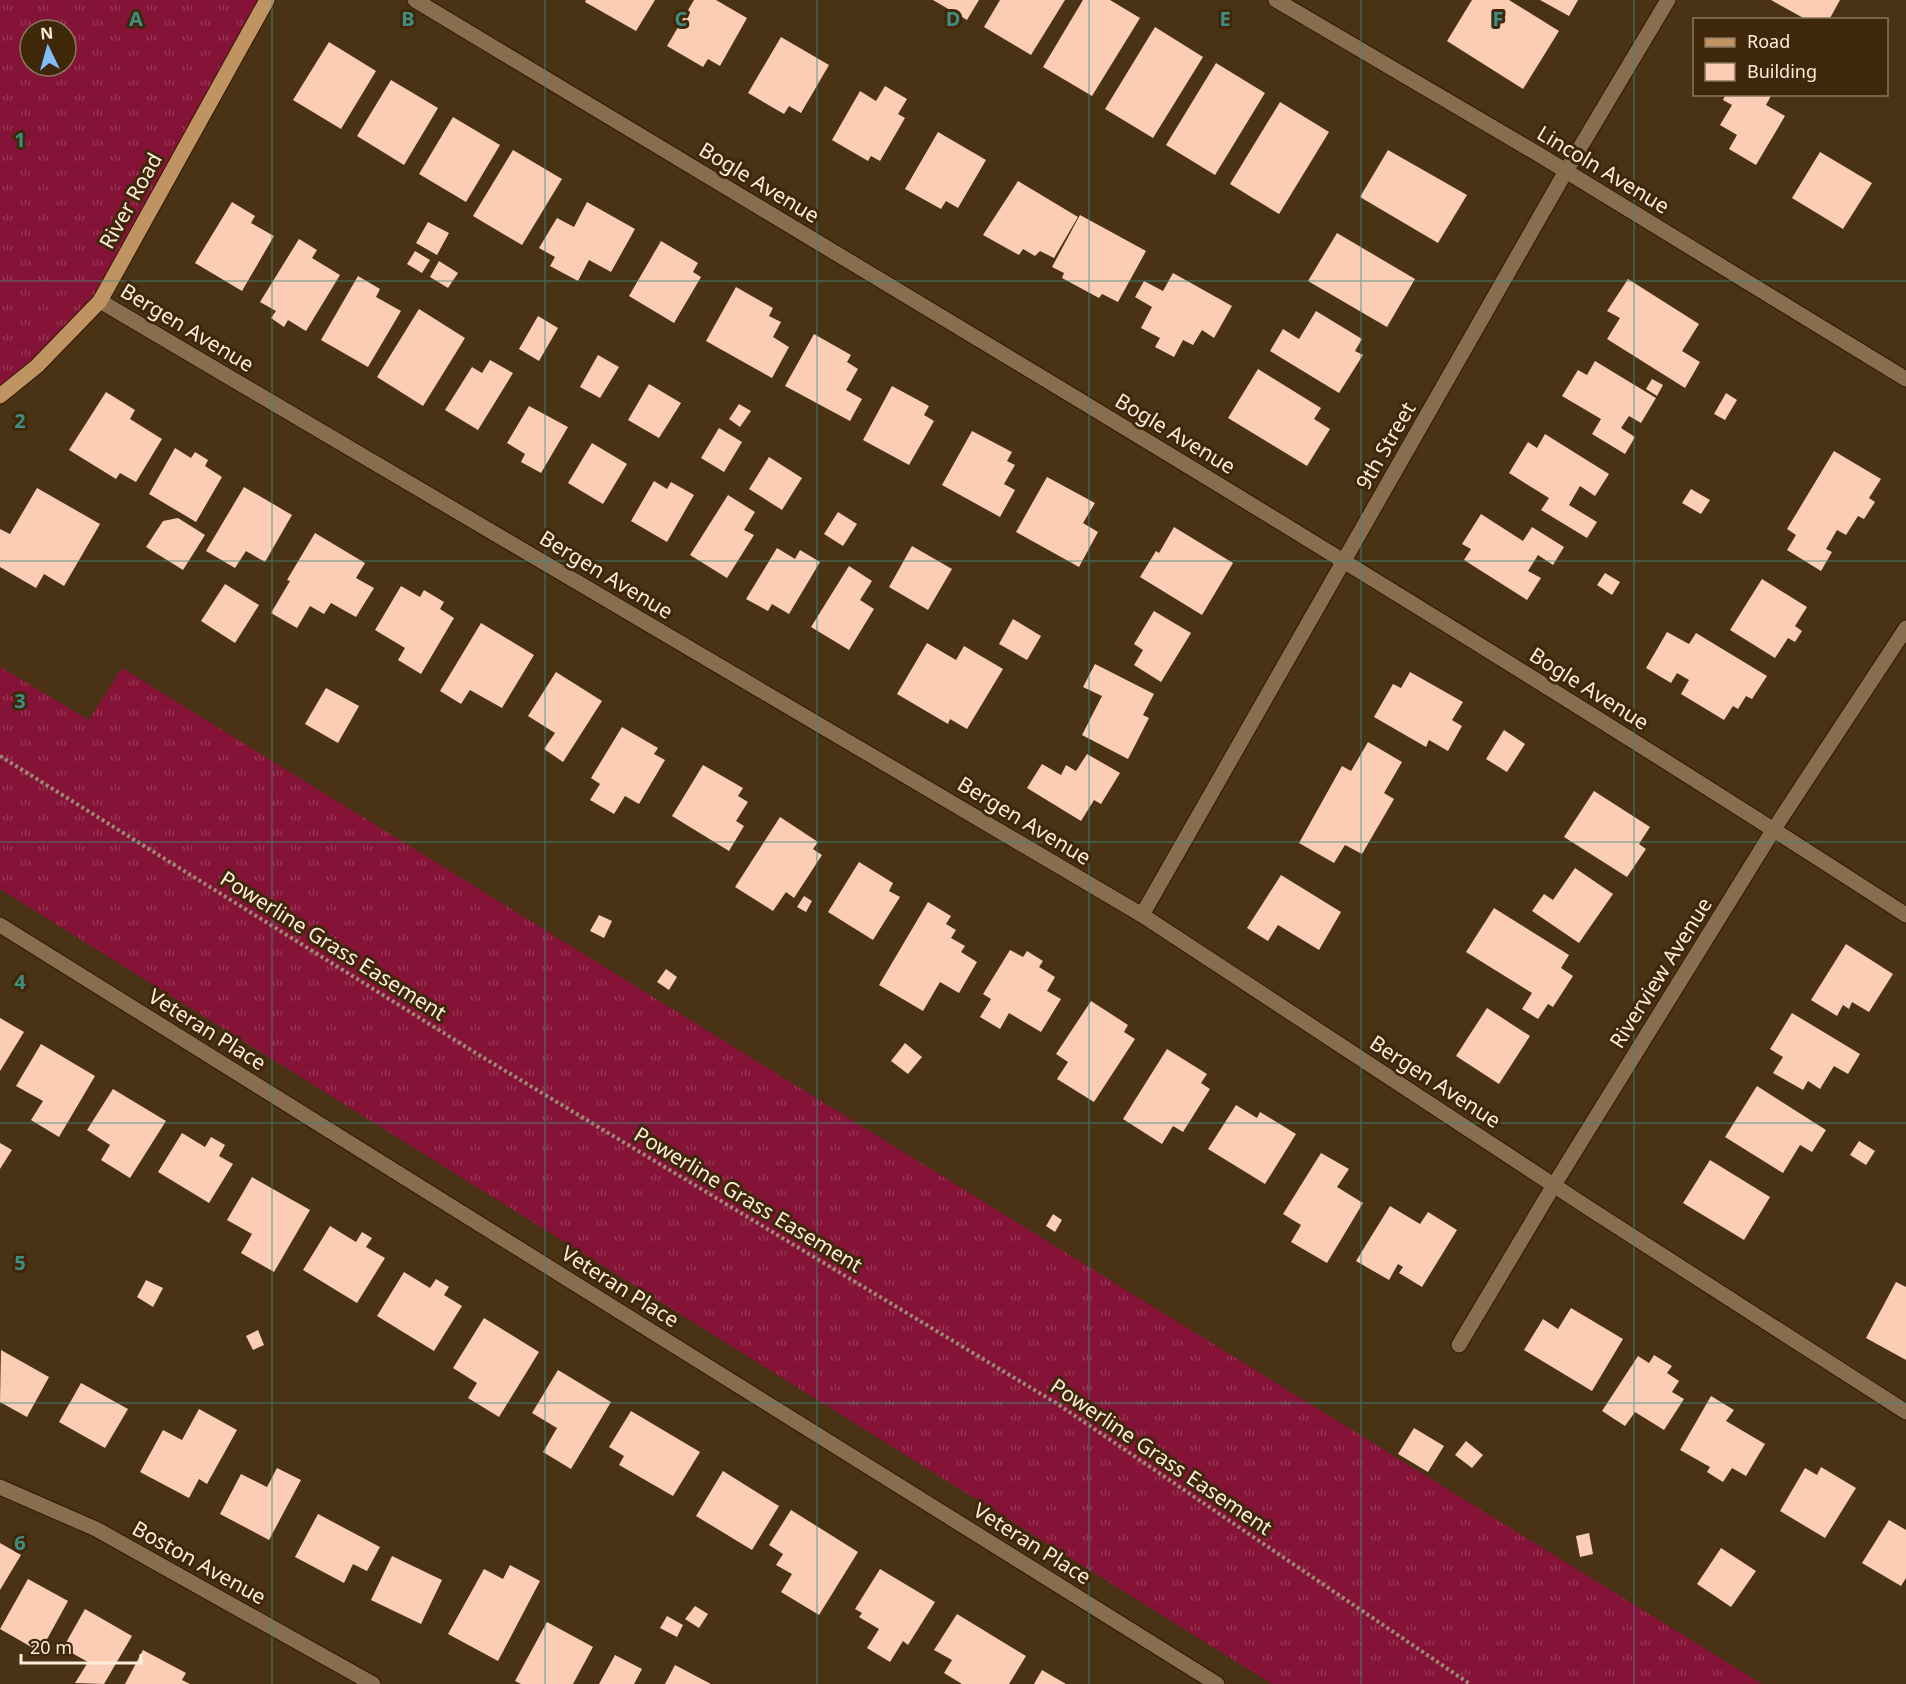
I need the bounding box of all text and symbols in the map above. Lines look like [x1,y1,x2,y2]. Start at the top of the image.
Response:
text: A [129,5,143,32]
text: B [401,5,415,32]
text: C [675,5,688,32]
text: D [946,5,960,32]
text: E [1219,5,1231,32]
text: F [1493,5,1503,32]
north arrow [18,18,78,78]
legend [1693,18,1888,96]
text: N [39,22,54,45]
text: Road [1747,29,1790,53]
text: Building [1747,59,1817,83]
street label: Lincoln Avenue [1532,119,1675,220]
text: 1 [14,126,26,153]
street label: Bogle Avenue [694,135,825,229]
street label: River Road [92,148,168,253]
street label: Bergen Avenue [116,276,259,378]
street label: Bogle Avenue [1110,386,1241,480]
street label: 9th Street [1349,396,1422,494]
text: 2 [14,407,26,434]
street label: Bergen Avenue [535,523,678,625]
street label: Bogle Avenue [1525,640,1655,736]
text: 3 [14,687,26,714]
street label: Bergen Avenue [953,769,1096,871]
street label: Powerline Grass Easement [215,864,452,1027]
street label: Riverview Avenue [1602,892,1718,1053]
text: 4 [14,968,26,995]
street label: Veteran Place [143,982,272,1076]
street label: Bergen Avenue [1365,1028,1506,1134]
street label: Powerline Grass Easement [629,1120,868,1279]
street label: Veteran Place [556,1239,685,1333]
text: 5 [14,1249,26,1276]
street label: Powerline Grass Easement [1045,1371,1278,1541]
street label: Veteran Place [968,1496,1097,1590]
street label: Boston Avenue [128,1514,271,1610]
text: 6 [14,1529,26,1556]
scale bar [21,1627,141,1665]
text: 20 m [30,1635,72,1659]

